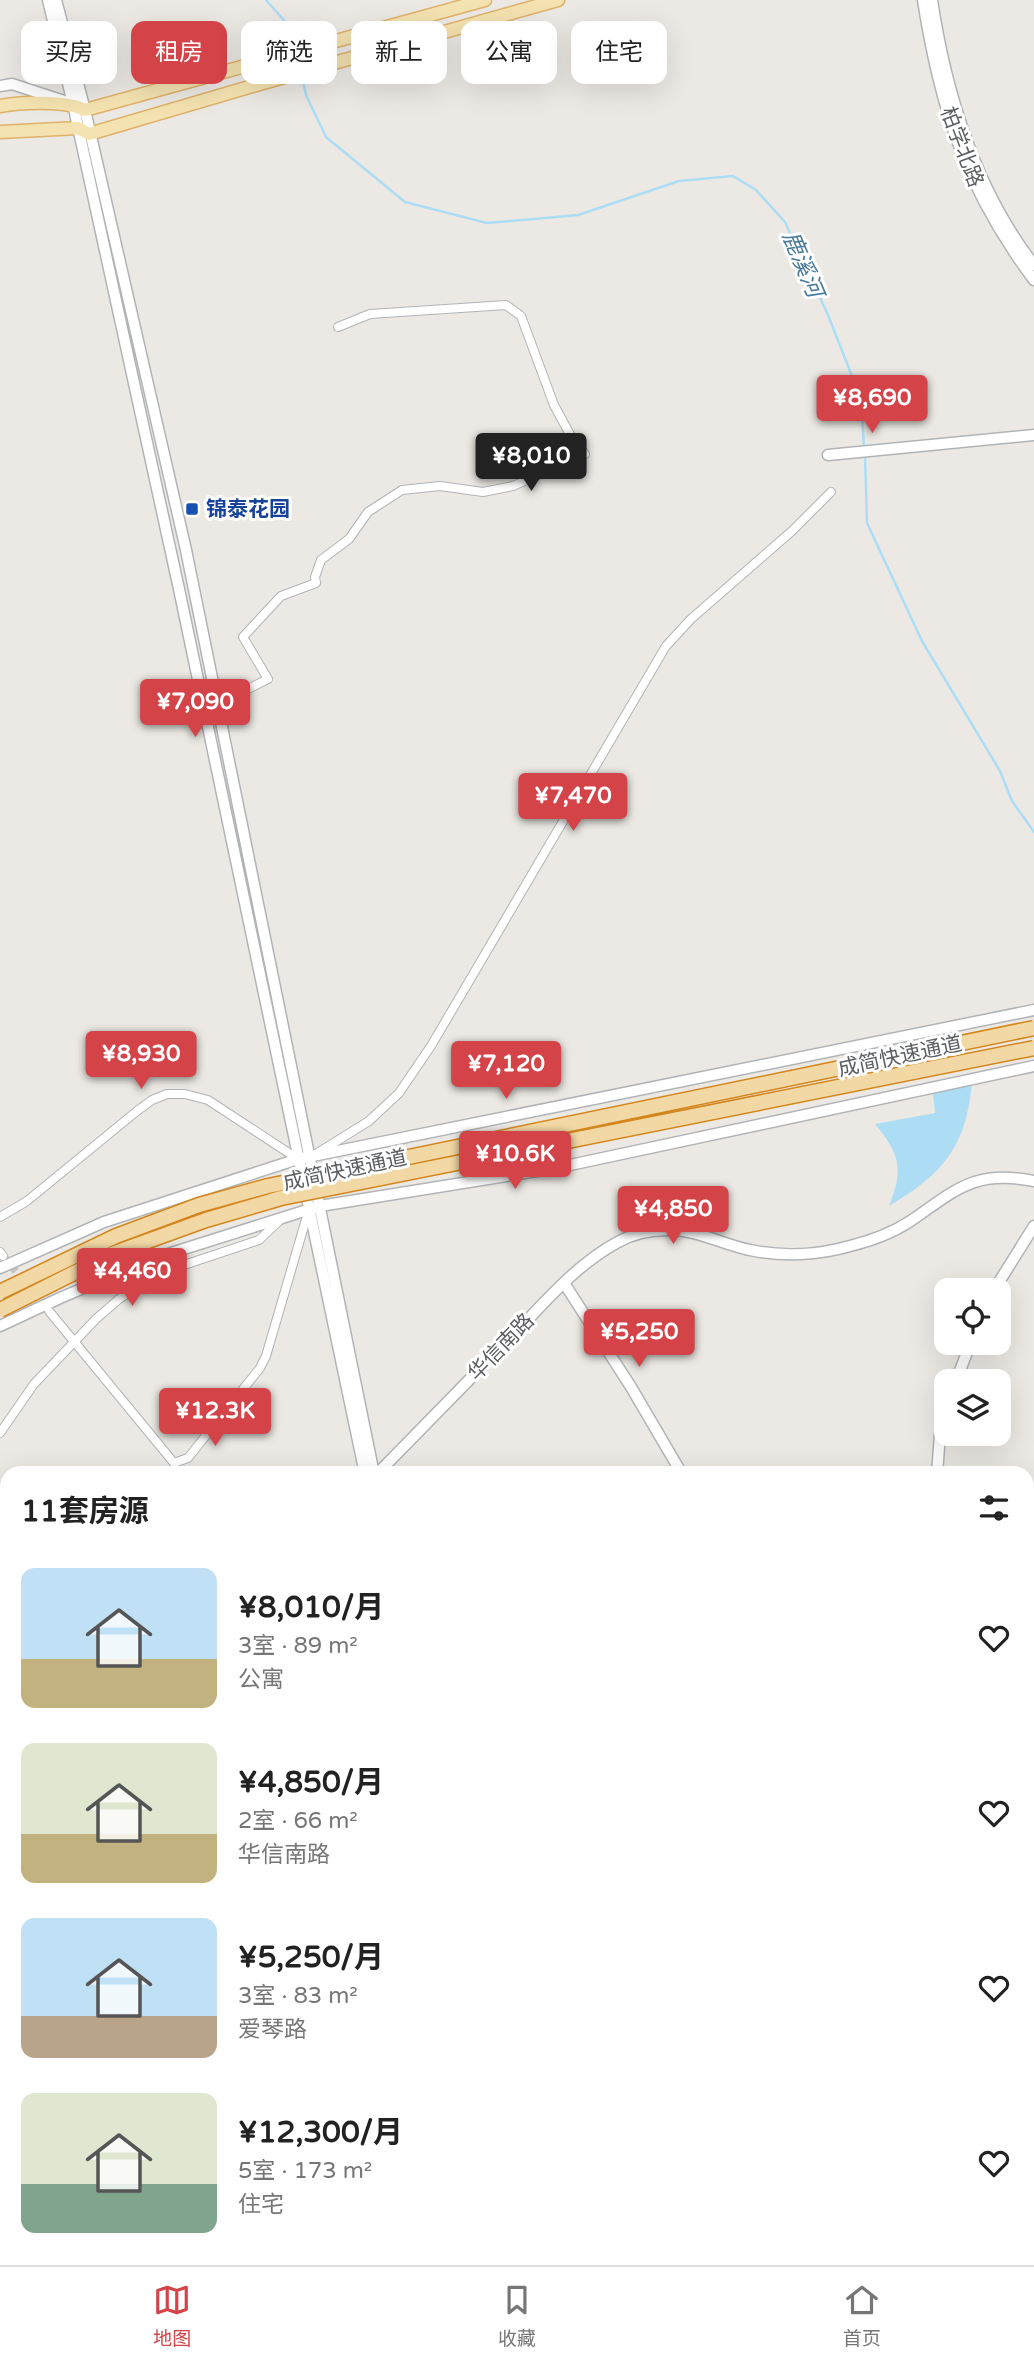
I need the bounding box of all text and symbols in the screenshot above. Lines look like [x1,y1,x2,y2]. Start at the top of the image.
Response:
chip: 买房 [21,21,117,84]
chip: 租房 [131,21,227,84]
chip: 筛选 [241,21,337,84]
chip: 新上 [351,21,447,84]
chip: 公寓 [461,21,557,84]
chip: 住宅 [571,21,667,84]
street label: 柏学北路 [935,103,988,191]
water label: 鹿溪河 [776,227,830,305]
pin: ¥8,690 [815,376,929,435]
text: ¥8,690 [833,384,911,412]
pin: ¥8,010 [474,434,588,493]
text: ¥8,010 [492,442,570,470]
place label: 锦泰花园 [206,497,290,522]
marker: 锦泰花园 [184,501,200,517]
pin: ¥7,090 [138,680,252,739]
text: ¥7,090 [156,688,234,716]
pin: ¥7,470 [516,774,630,833]
text: ¥7,470 [534,782,612,810]
street label: 成简快速通道 [836,1031,964,1082]
pin: ¥8,930 [84,1032,198,1091]
text: ¥8,930 [102,1040,180,1068]
pin: ¥7,120 [449,1042,563,1101]
text: ¥7,120 [467,1050,545,1078]
pin: ¥10.6K [458,1132,572,1191]
text: ¥10.6K [475,1140,555,1168]
street label: 成简快速通道 [281,1145,409,1196]
pin: ¥4,850 [616,1186,730,1246]
text: ¥4,850 [634,1195,712,1223]
pin: ¥4,460 [75,1248,189,1308]
text: ¥4,460 [93,1257,171,1285]
map controls [934,1278,1011,1446]
button: locate [934,1278,1011,1355]
street label: 华信南路 [463,1308,540,1386]
pin: ¥5,250 [582,1310,696,1369]
text: ¥5,250 [600,1318,678,1346]
button: layers [934,1369,1011,1446]
pin: ¥12.3K [158,1388,272,1448]
text: ¥12.3K [175,1397,255,1425]
icon: filters [975,1489,1013,1527]
text: 11套房源 [21,1493,149,1530]
text: ¥8,010/月 [238,1589,384,1626]
icon: home [77,1596,161,1680]
icon: heart [975,1619,1013,1657]
text: 3室 · 89 m² [238,1632,358,1660]
text: 公寓 [238,1666,284,1694]
text: ¥4,850/月 [238,1764,384,1801]
icon: home [77,1771,161,1855]
icon: heart [975,1794,1013,1832]
text: 2室 · 66 m² [238,1807,358,1835]
text: 华信南路 [238,1841,330,1869]
text: ¥5,250/月 [238,1939,384,1976]
icon: home [77,1946,161,2030]
icon: heart [975,1969,1013,2007]
text: 3室 · 83 m² [238,1982,358,2010]
text: 爱琴路 [238,2016,307,2044]
text: ¥12,300/月 [238,2114,403,2151]
icon: home [77,2121,161,2205]
icon: heart [975,2144,1013,2182]
text: 5室 · 173 m² [238,2157,372,2185]
text: 住宅 [238,2191,284,2219]
tab: 地图 [153,2281,191,2350]
tab: 收藏 [498,2281,536,2350]
tab: 首页 [843,2281,881,2350]

